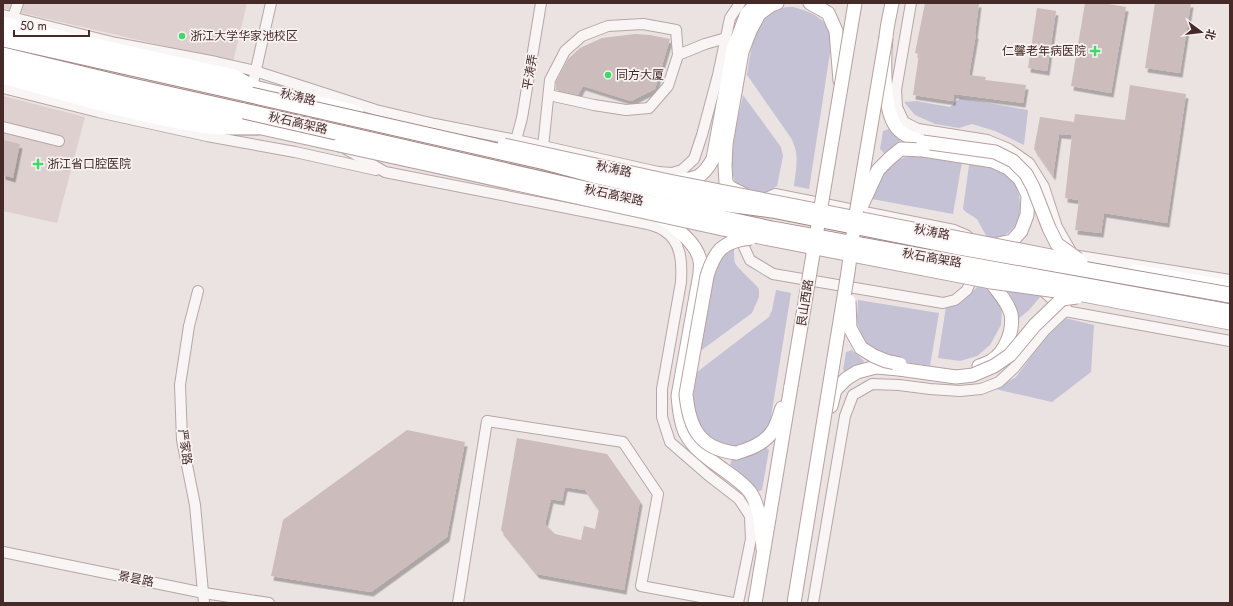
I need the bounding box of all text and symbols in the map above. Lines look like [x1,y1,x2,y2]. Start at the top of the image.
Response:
scale bar [14,12,89,38]
north arrow [1181,12,1221,52]
text: 50 m [20,17,47,35]
place label: 浙江大学华家池校区 [190,27,298,45]
text: 北 [1202,27,1220,42]
marker: 浙江大学华家池校区 [177,31,187,41]
place label: 仁馨老年病医院 [1002,42,1086,60]
marker: 仁馨老年病医院 [1089,45,1101,57]
street label: 平涛弄 [518,53,542,91]
place label: 同方大厦 [616,66,664,84]
marker: 同方大厦 [603,70,613,80]
street label: 秋涛路 [278,84,318,110]
street label: 秋石高架路 [267,107,329,139]
place label: 浙江省口腔医院 [47,155,131,173]
street label: 秋涛路 [595,156,633,182]
marker: 浙江省口腔医院 [32,158,44,170]
street label: 秋石高架路 [583,180,645,210]
street label: 秋涛路 [913,220,951,244]
street label: 秋石高架路 [901,244,963,272]
street label: 艮山西路 [792,278,818,328]
street label: 严家路 [174,428,196,466]
street label: 景昙路 [117,567,155,591]

